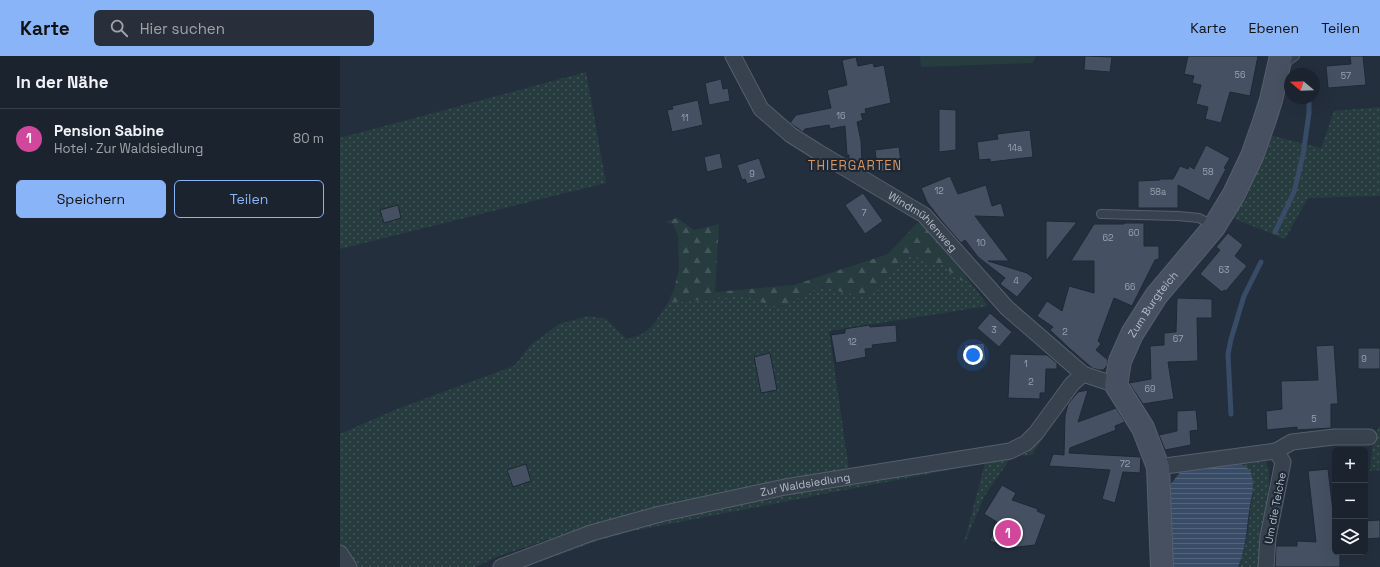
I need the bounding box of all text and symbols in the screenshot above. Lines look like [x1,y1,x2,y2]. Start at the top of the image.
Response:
search box [94,10,374,46]
text: Karte [20,16,70,41]
icon: search [108,17,130,39]
text: Hier suchen [140,19,225,38]
text: Karte [1190,19,1227,37]
text: Ebenen [1249,19,1299,37]
text: Teilen [1321,19,1360,37]
north arrow [1284,68,1320,104]
house number: 56 [1235,69,1246,81]
house number: 57 [1341,70,1351,82]
text: In der Nähe [16,71,108,93]
house number: 16 [836,110,846,122]
house number: 11 [681,112,689,124]
text: Pension Sabine [54,121,164,140]
text: 1 [26,130,32,147]
text: 80 m [293,130,324,147]
text: Hotel · Zur Waldsiedlung [54,140,203,157]
house number: 14a [1008,142,1022,154]
district label: THIERGARTEN [808,157,902,174]
house number: 58 [1203,166,1214,178]
house number: 9 [749,168,755,180]
button: Speichern [16,180,166,218]
button: Teilen [174,180,324,218]
house number: 12 [934,185,944,197]
house number: 58a [1150,186,1166,198]
street label: Windmühlenweg [886,188,960,255]
house number: 7 [861,207,867,219]
house number: 60 [1128,227,1140,239]
house number: 62 [1103,232,1113,244]
house number: 10 [976,237,986,249]
house number: 63 [1219,264,1229,276]
street label: Zum Burgteich [1125,268,1181,340]
house number: 4 [1013,275,1019,287]
house number: 66 [1124,281,1136,293]
house number: 3 [991,324,997,336]
house number: 2 [1062,326,1068,338]
house number: 67 [1173,333,1183,345]
house number: 12 [847,336,857,348]
your location [963,345,983,365]
house number: 9 [1361,353,1367,365]
house number: 1 [1024,358,1028,370]
house number: 2 [1028,376,1034,388]
house number: 69 [1144,383,1156,395]
house number: 5 [1311,413,1317,425]
map controls [1332,447,1368,555]
button: + [1332,447,1368,483]
house number: 72 [1120,458,1130,470]
street label: Zur Waldsiedlung [759,470,851,499]
street label: Um die Teiche [1261,471,1289,545]
button: − [1332,483,1368,519]
pin: 1 [995,518,1021,548]
button: layers [1332,519,1368,555]

